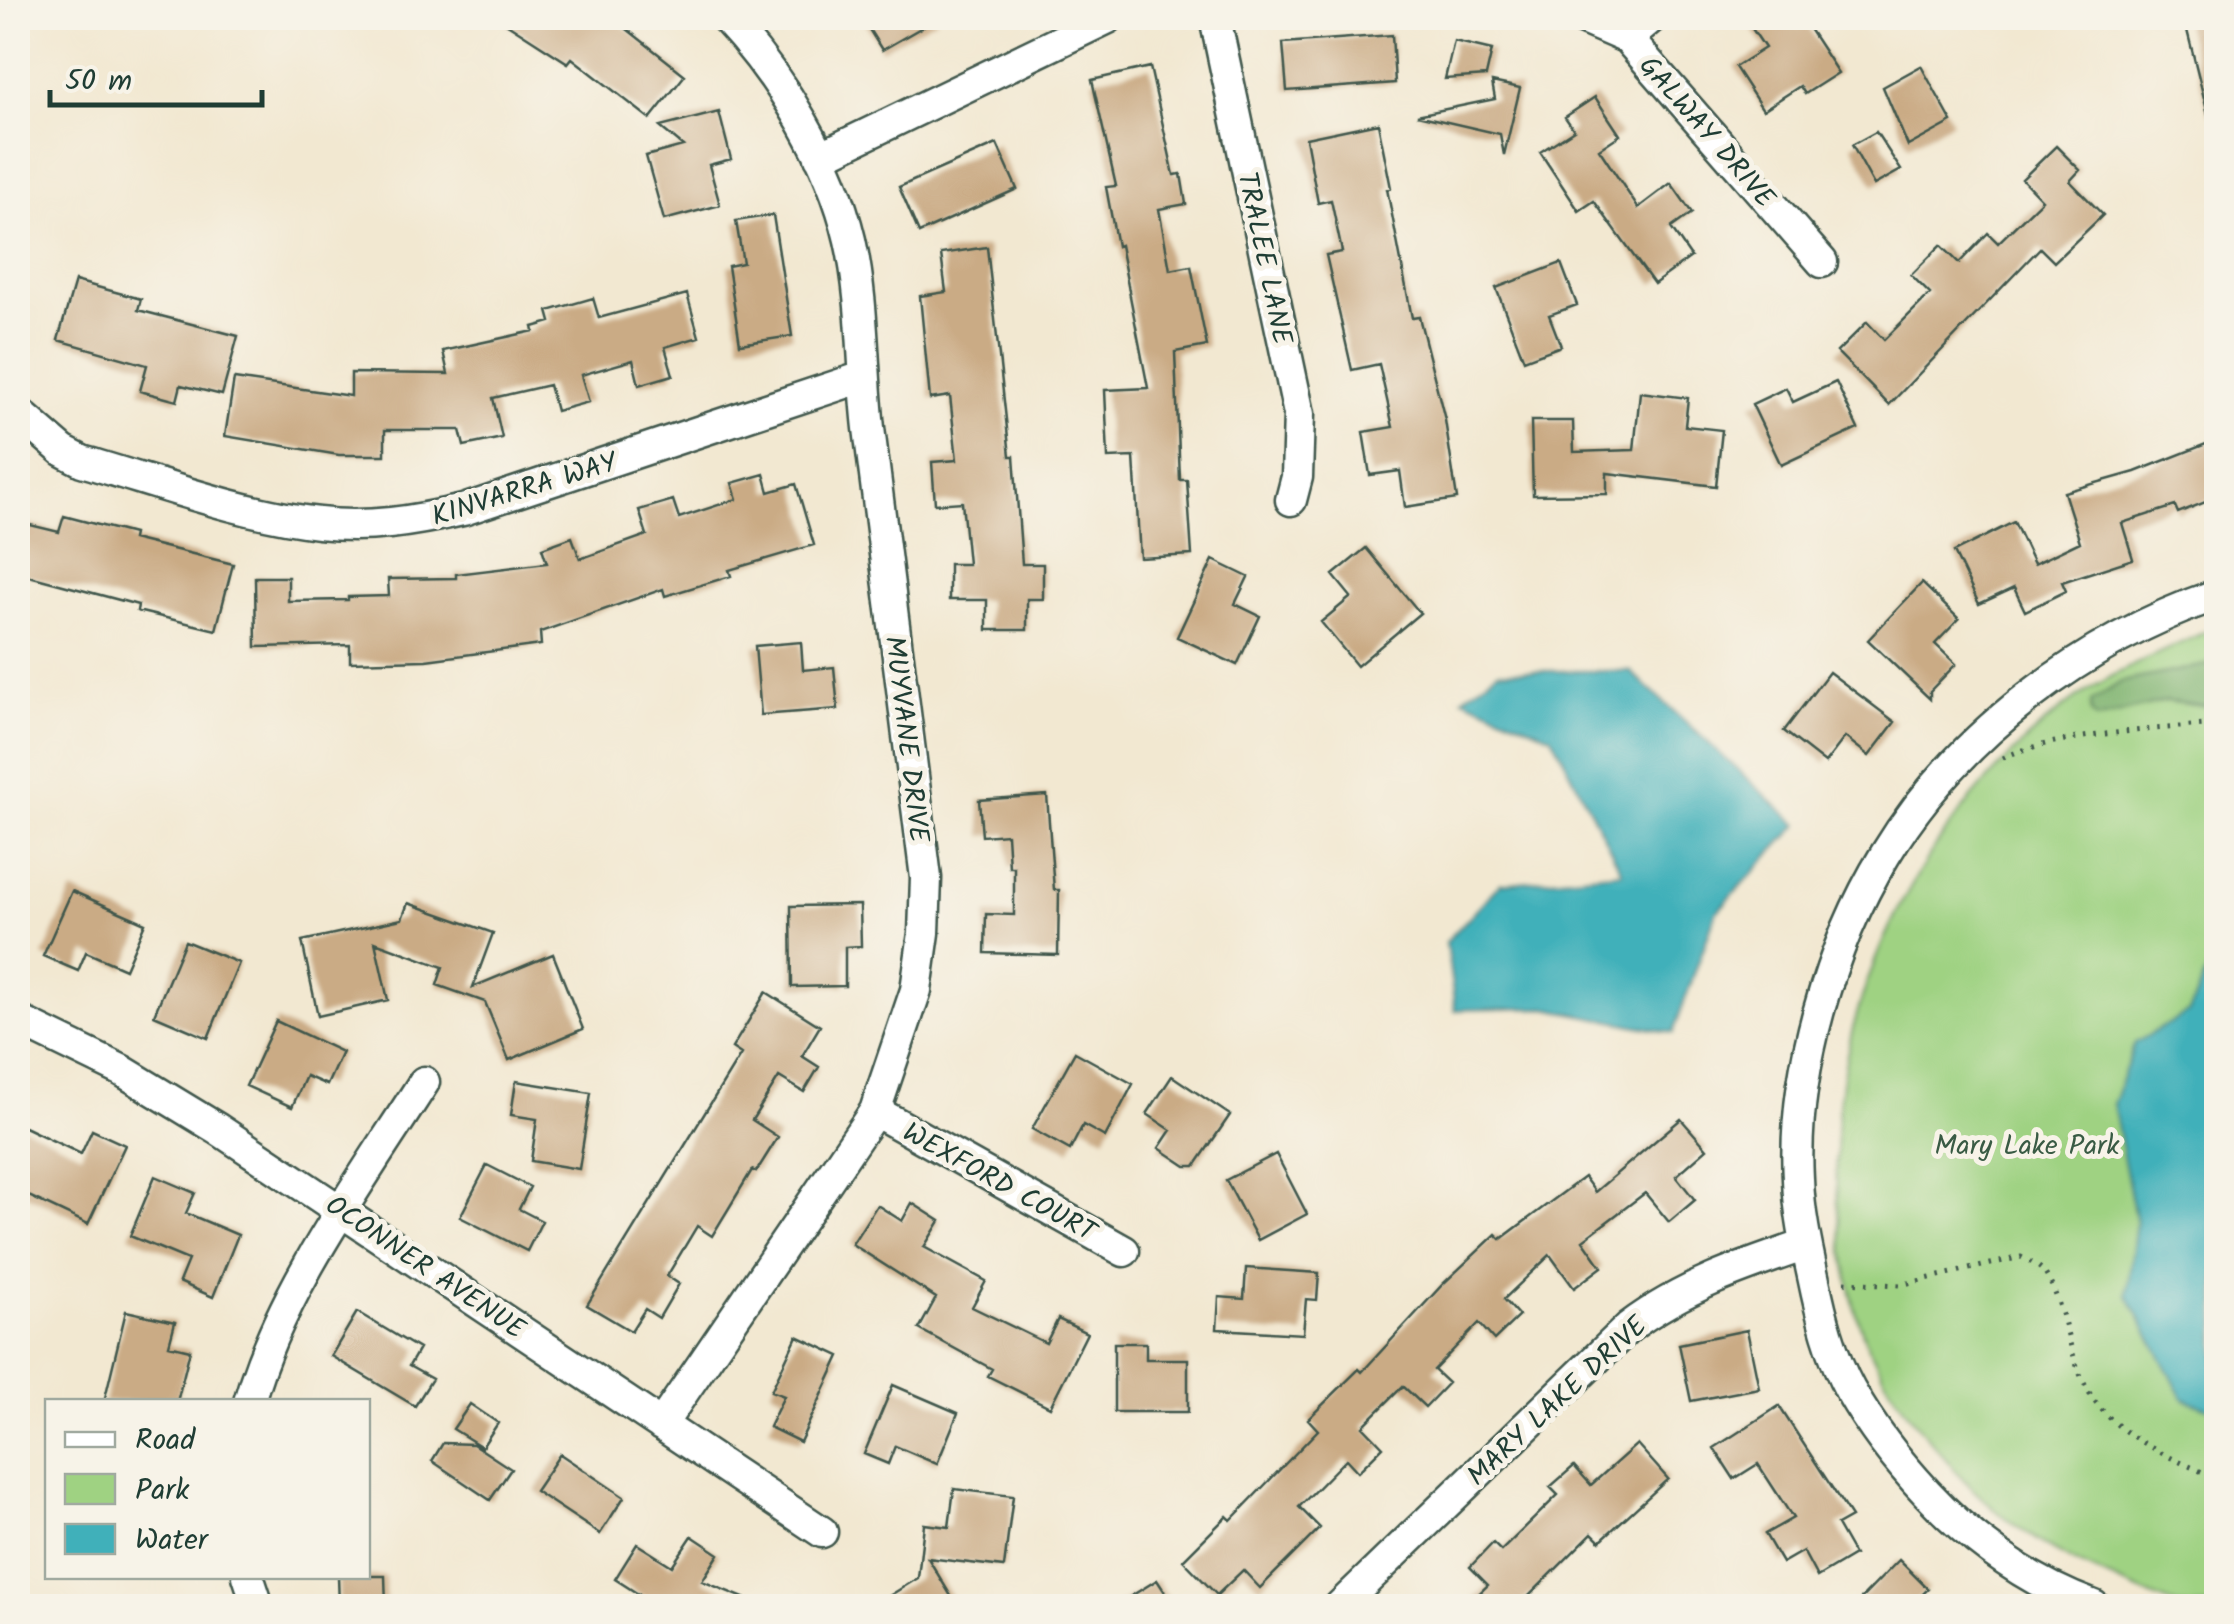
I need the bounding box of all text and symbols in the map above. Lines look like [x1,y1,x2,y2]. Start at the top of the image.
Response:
scale bar [50,45,262,107]
street label: GALWAY DRIVE [1627,46,1786,220]
text: 50 m [65,58,132,106]
street label: TRALEE LANE [1223,168,1304,350]
street label: KINVARRA WAY [426,441,624,540]
street label: MUYVANE DRIVE [871,633,941,846]
street label: WEXFORD COURT [894,1111,1106,1256]
park label: Mary Lake Park [1935,1124,2120,1169]
street label: OCONNER AVENUE [315,1184,534,1352]
street label: MARY LAKE DRIVE [1457,1305,1659,1498]
legend [45,1399,370,1579]
text: Road [135,1417,196,1465]
text: Park [135,1467,190,1515]
text: Water [135,1517,210,1565]

